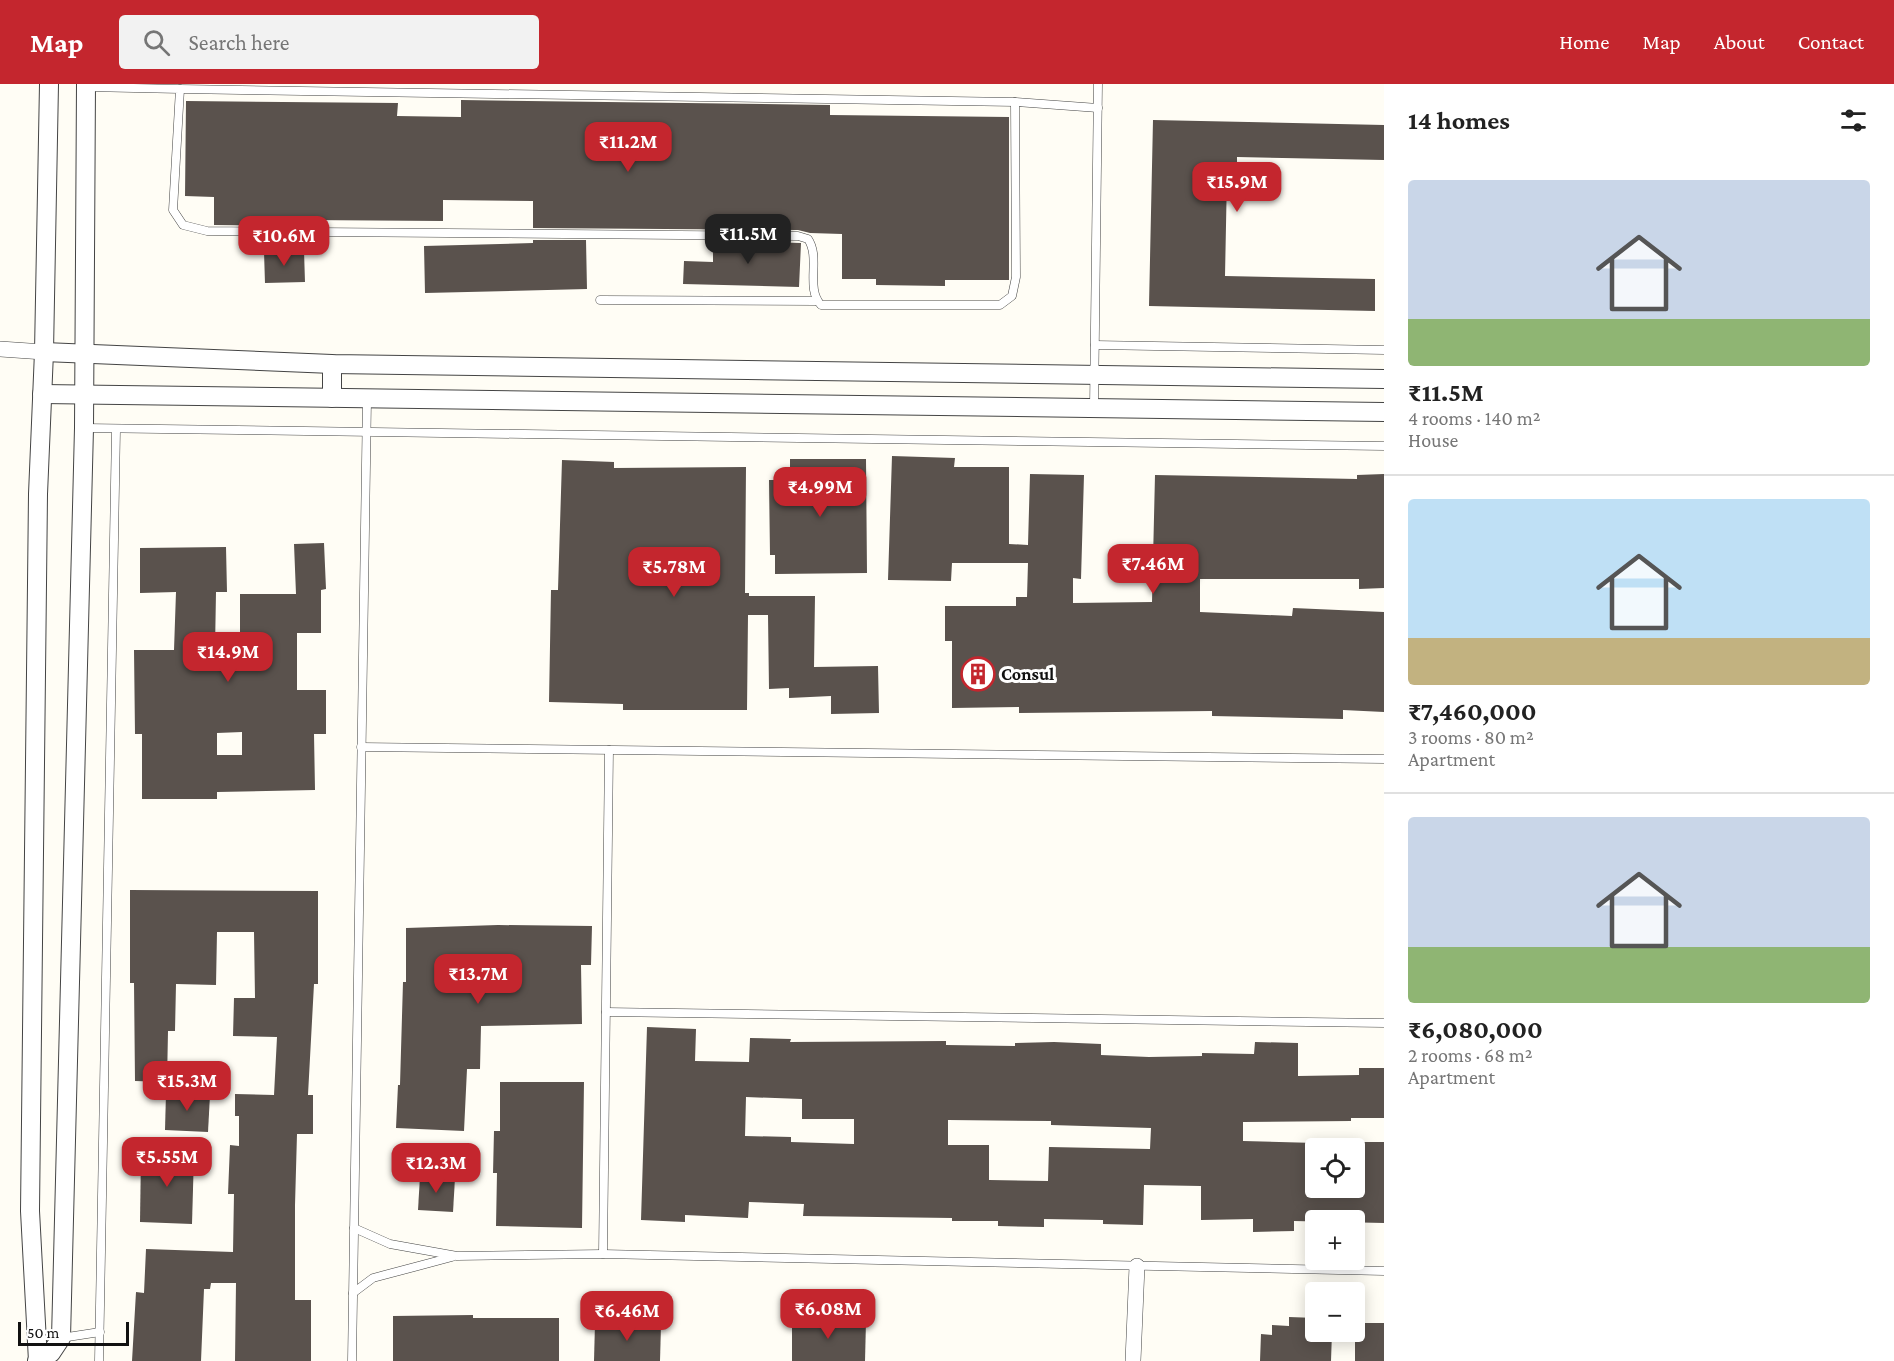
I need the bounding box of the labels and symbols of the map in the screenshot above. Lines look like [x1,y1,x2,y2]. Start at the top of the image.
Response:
pin: ₹11.2M [579,122,677,173]
pin: ₹15.9M [1188,162,1286,213]
pin: ₹11.5M [699,214,797,265]
pin: ₹10.6M [235,216,333,267]
pin: ₹4.99M [771,467,869,518]
pin: ₹7.46M [1104,544,1202,595]
pin: ₹5.78M [625,547,723,598]
pin: ₹14.9M [179,632,277,683]
building icon: Consul [960,656,996,692]
place label: Consul [1001,664,1054,684]
pin: ₹13.7M [429,954,527,1005]
pin: ₹15.3M [138,1061,236,1112]
pin: ₹5.55M [118,1137,216,1188]
pin: ₹12.3M [387,1143,485,1194]
pin: ₹6.08M [779,1289,877,1340]
pin: ₹6.46M [578,1291,676,1342]
scale bar [18,1319,129,1346]

